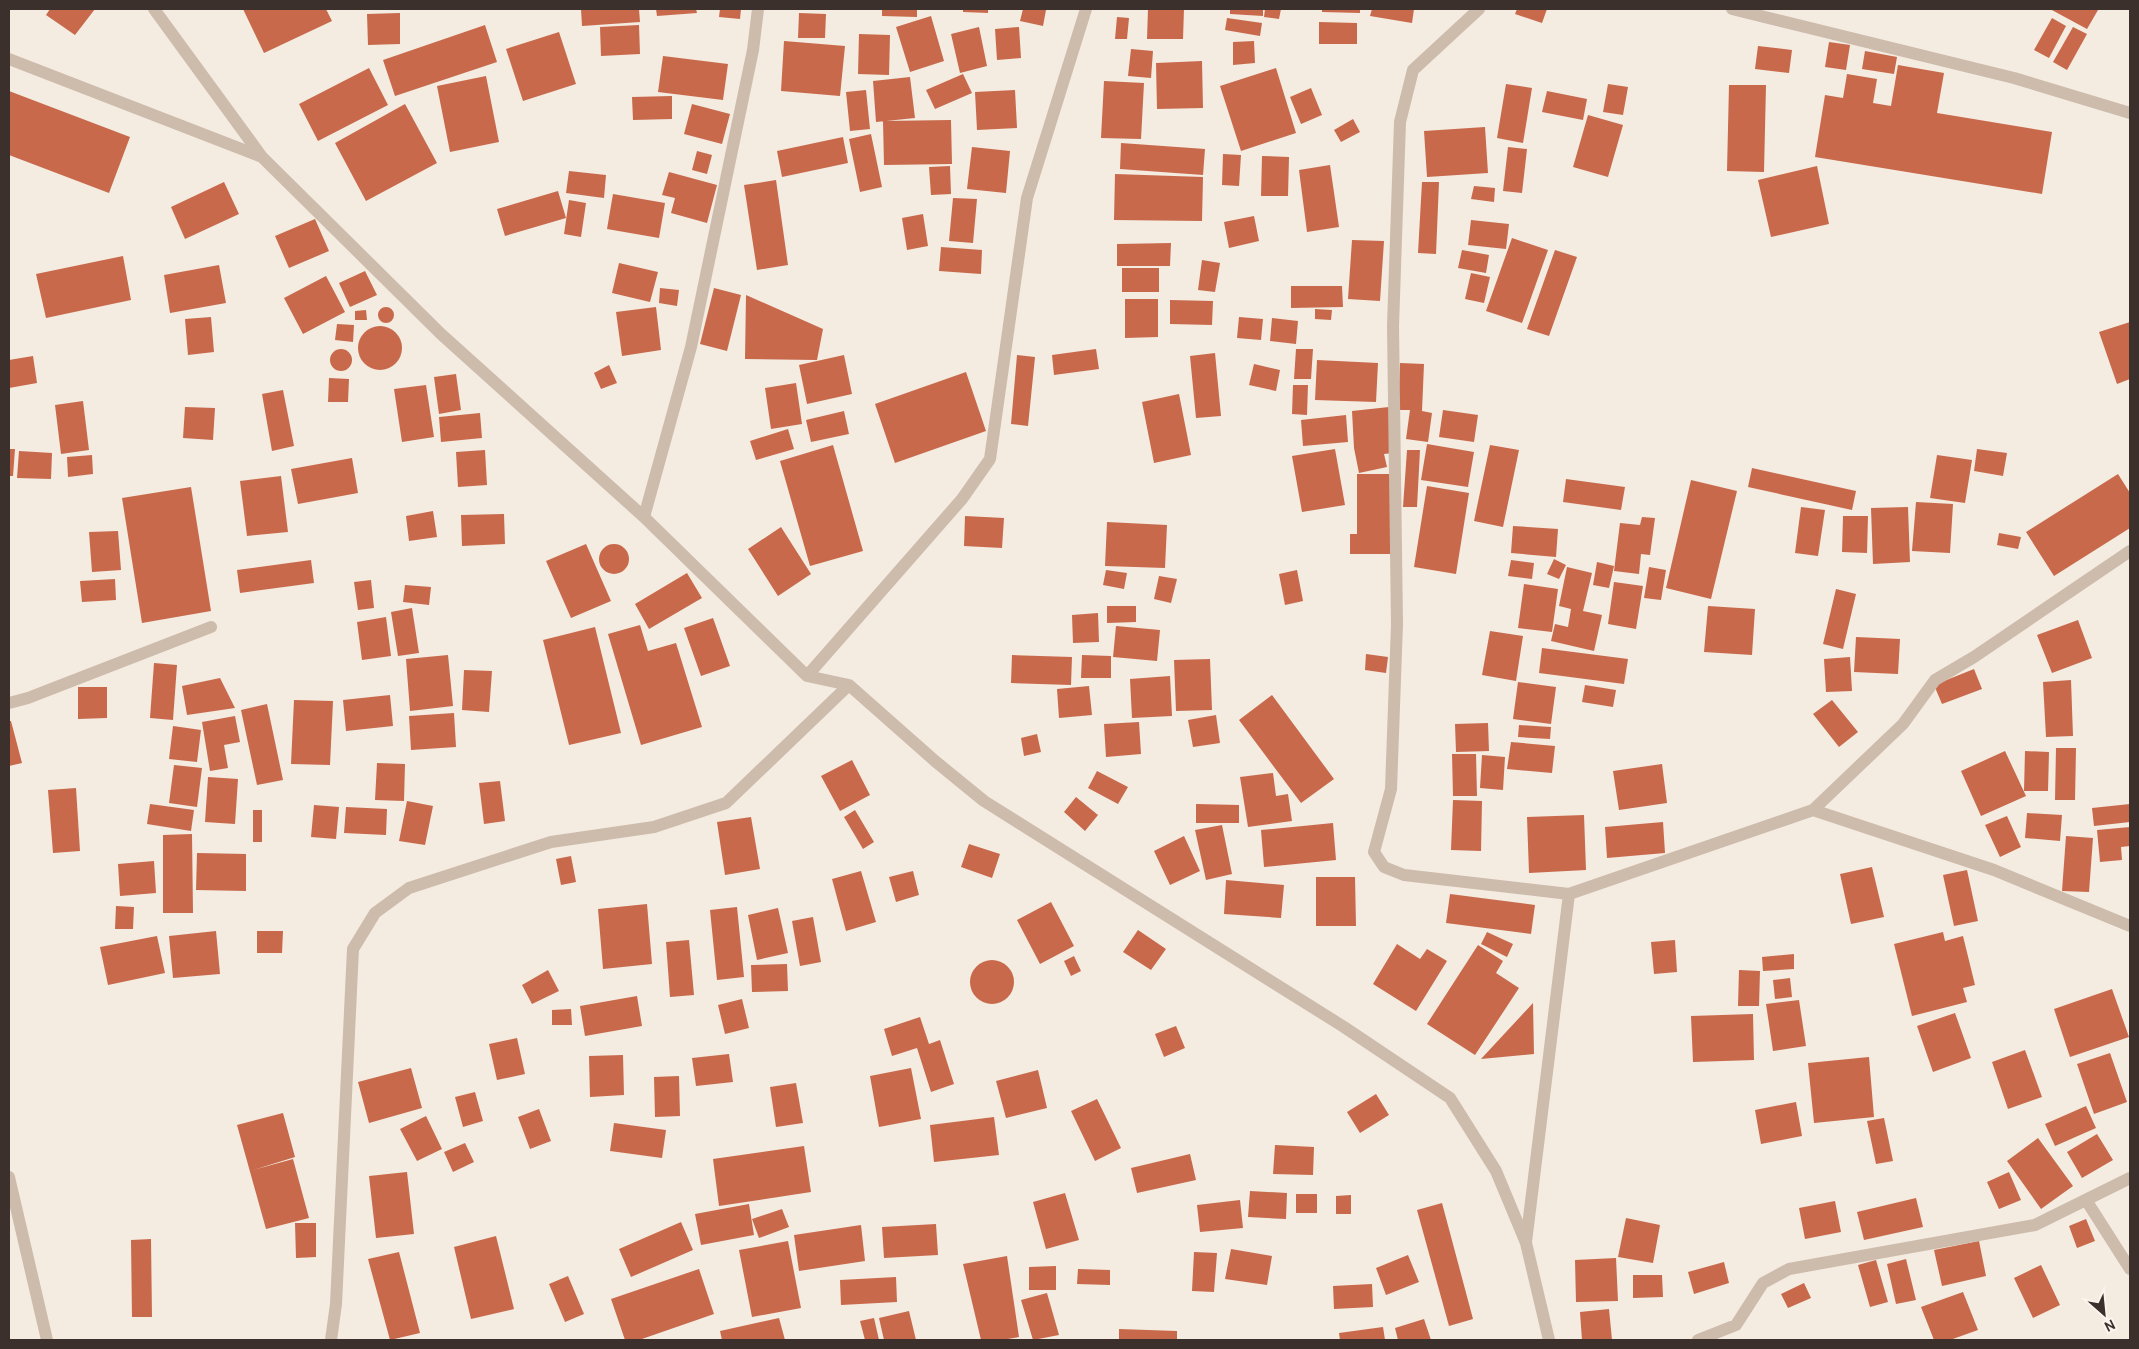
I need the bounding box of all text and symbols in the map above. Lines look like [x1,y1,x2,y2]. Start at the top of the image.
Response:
north arrow [2079,1289,2129,1339]
text: N [2101,1315,2118,1336]

